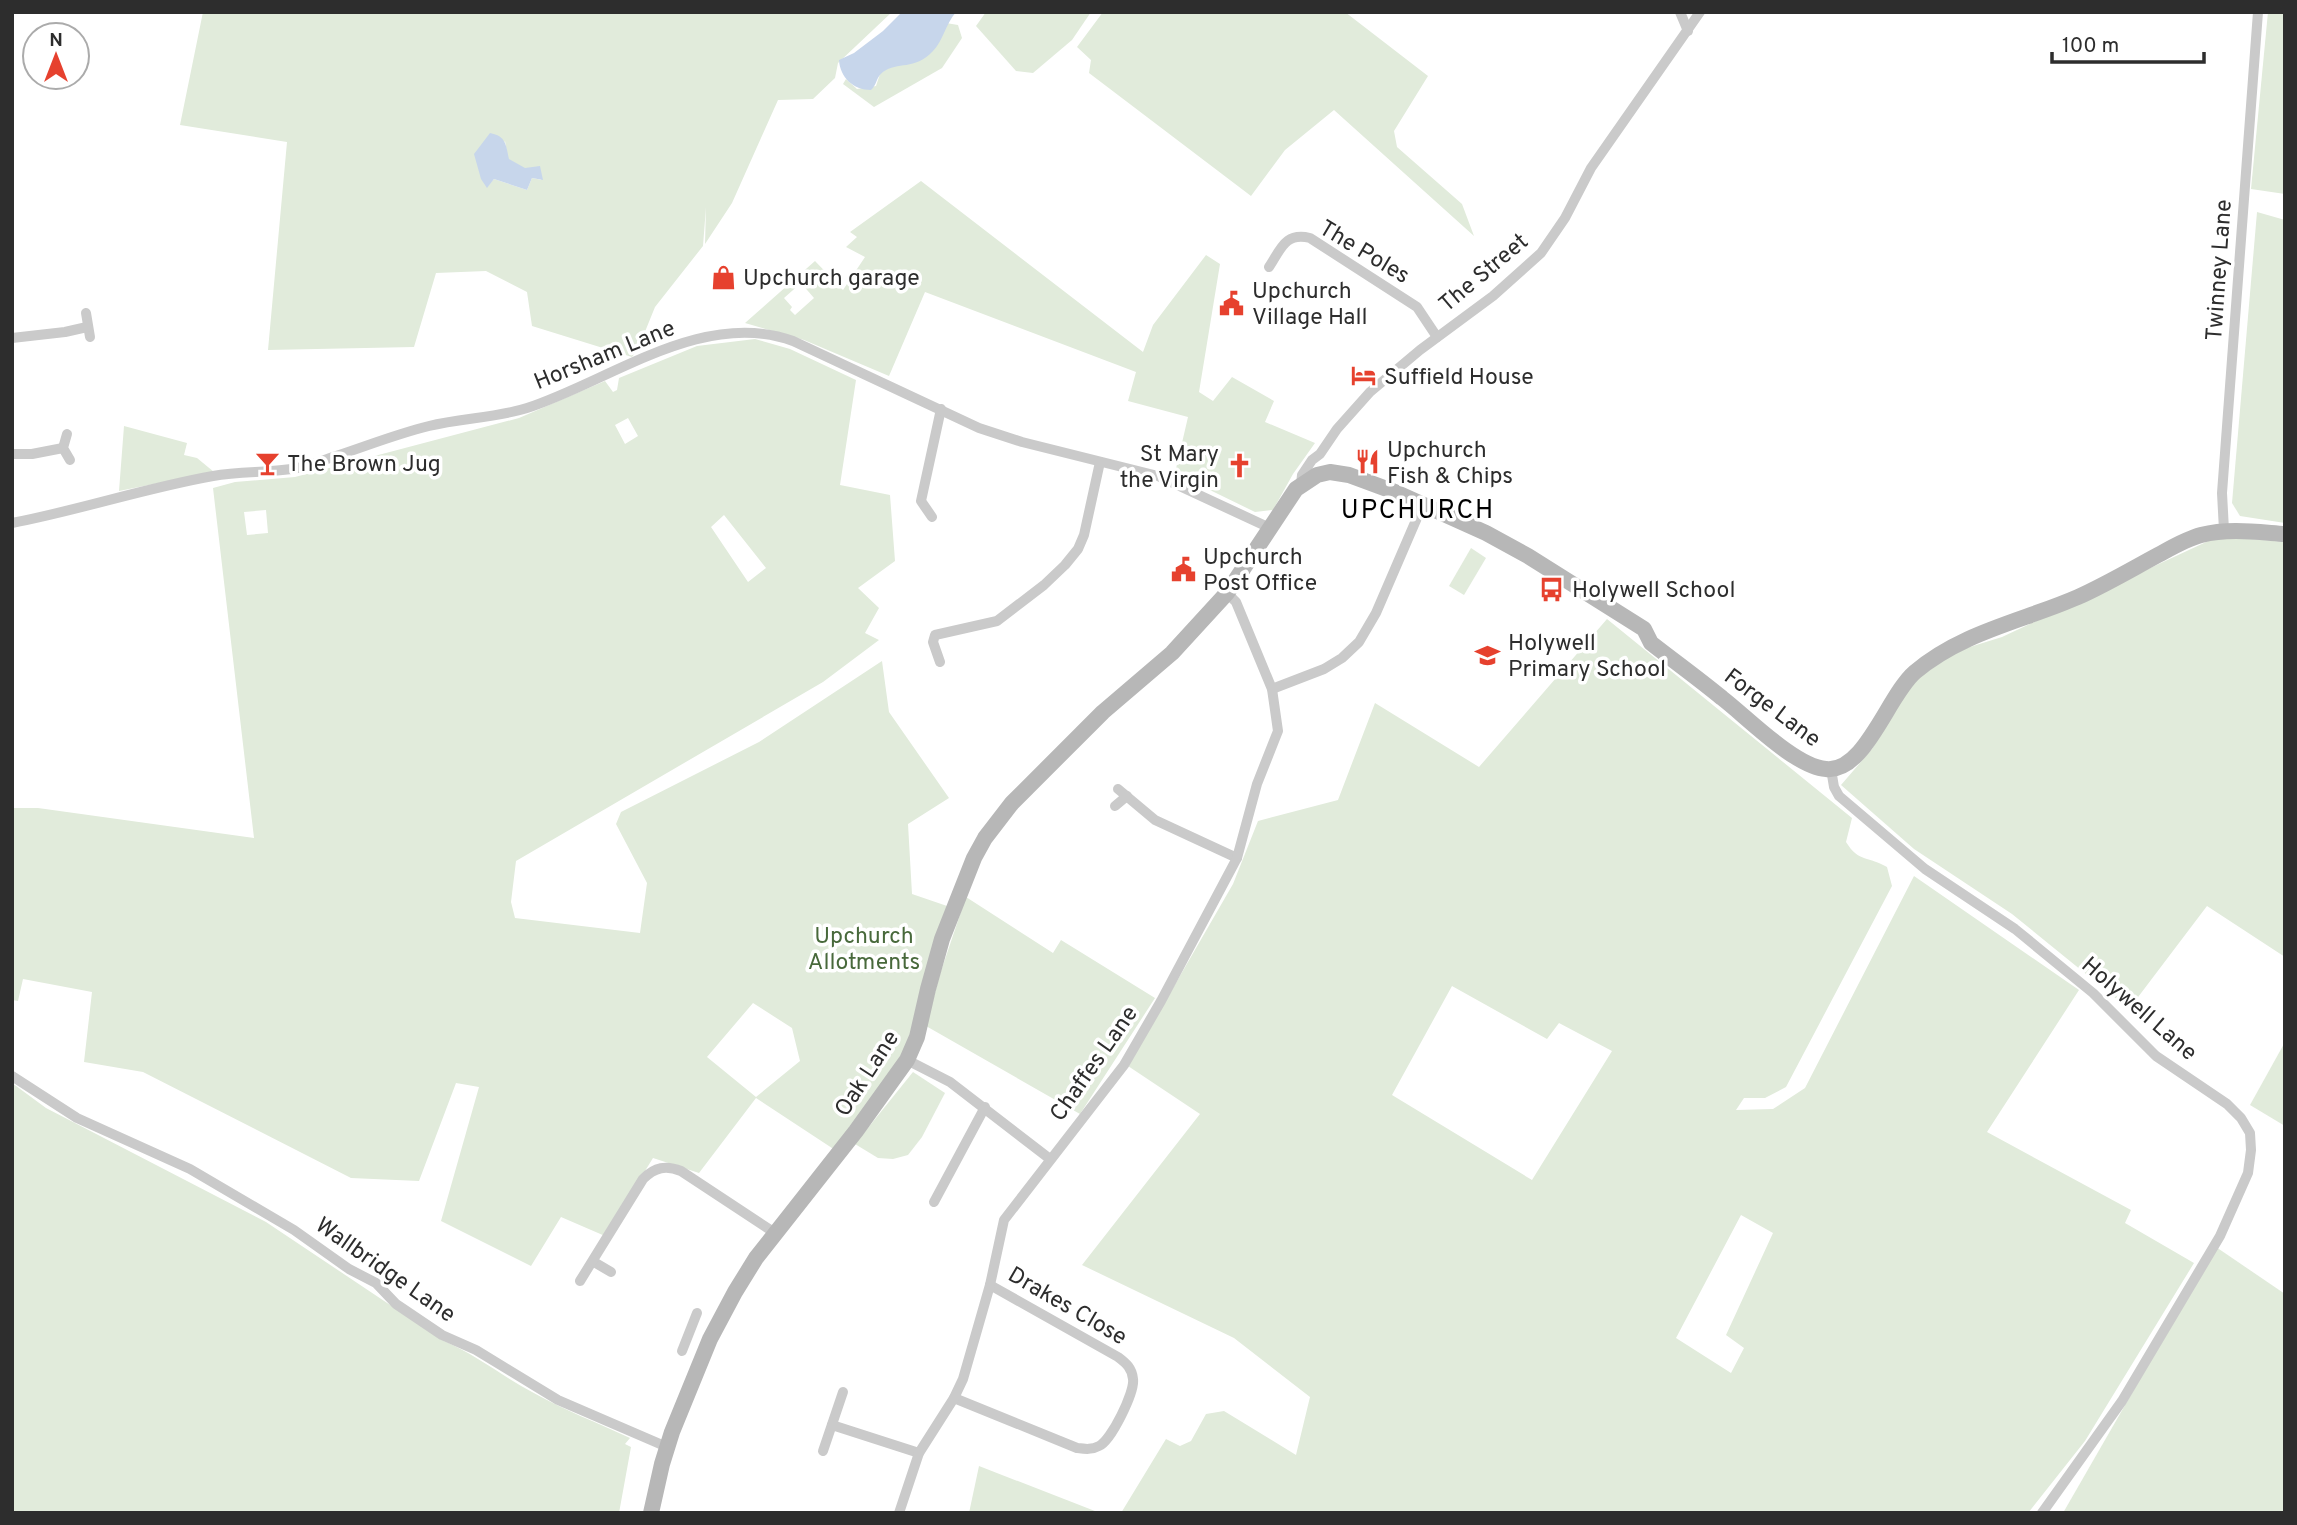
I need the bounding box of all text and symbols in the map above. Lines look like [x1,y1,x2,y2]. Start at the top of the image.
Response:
north arrow [21,21,91,91]
scale bar [2052,21,2204,65]
text: N [49,29,63,53]
text: 100 m [2062,33,2119,60]
street label: Twinney Lane [2201,198,2240,342]
street label: The Poles [1313,215,1414,292]
street label: The Street [1434,228,1535,320]
shop icon: Upchurch garage [709,263,737,291]
place label: Upchurch garage [743,265,920,294]
place label: Upchurch Village Hall [1252,278,1368,333]
public building icon: Upchurch Village Hall [1218,289,1246,317]
street label: Horsham Lane [530,315,680,398]
hotel icon: Suffield House [1350,362,1378,390]
place label: Suffield House [1384,364,1534,393]
place label: Upchurch Fish & Chips [1387,437,1513,492]
place label: St Mary the Virgin [1120,441,1219,496]
restaurant icon: Upchurch Fish & Chips [1353,448,1381,476]
bar icon: The Brown Jug [253,449,281,477]
place label: The Brown Jug [287,451,441,480]
church icon: St Mary the Virgin [1225,452,1253,480]
district label: UPCHURCH [1341,495,1495,528]
place label: Upchurch Post Office [1203,544,1317,599]
public building icon: Upchurch Post Office [1169,555,1197,583]
bus stop icon: Holywell School [1538,575,1566,603]
place label: Holywell School [1572,577,1735,606]
place label: Holywell Primary School [1508,630,1666,685]
school or university icon: Holywell Primary School [1474,641,1502,669]
street label: Forge Lane [1717,663,1826,755]
park label: Upchurch Allotments [808,923,920,978]
street label: Holywell Lane [2074,952,2202,1068]
street label: Chaffes Lane [1045,1001,1146,1128]
street label: Oak Lane [830,1026,907,1123]
street label: Wallbridge Lane [309,1212,460,1330]
street label: Drakes Close [1002,1261,1131,1353]

